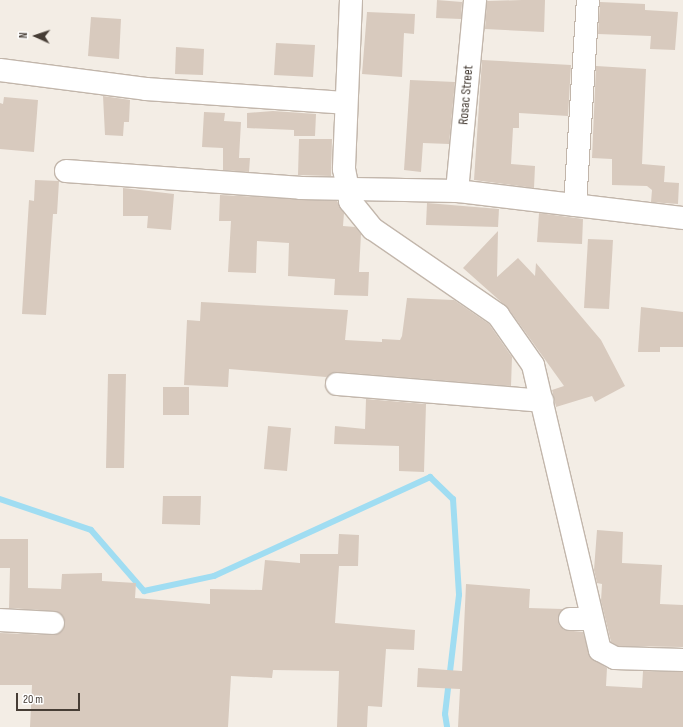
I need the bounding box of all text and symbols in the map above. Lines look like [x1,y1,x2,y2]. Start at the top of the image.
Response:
north arrow [16,16,56,56]
text: N [17,32,30,39]
street label: Rosac Street [455,64,477,126]
scale bar [18,685,82,711]
text: 20 m [23,692,43,707]

